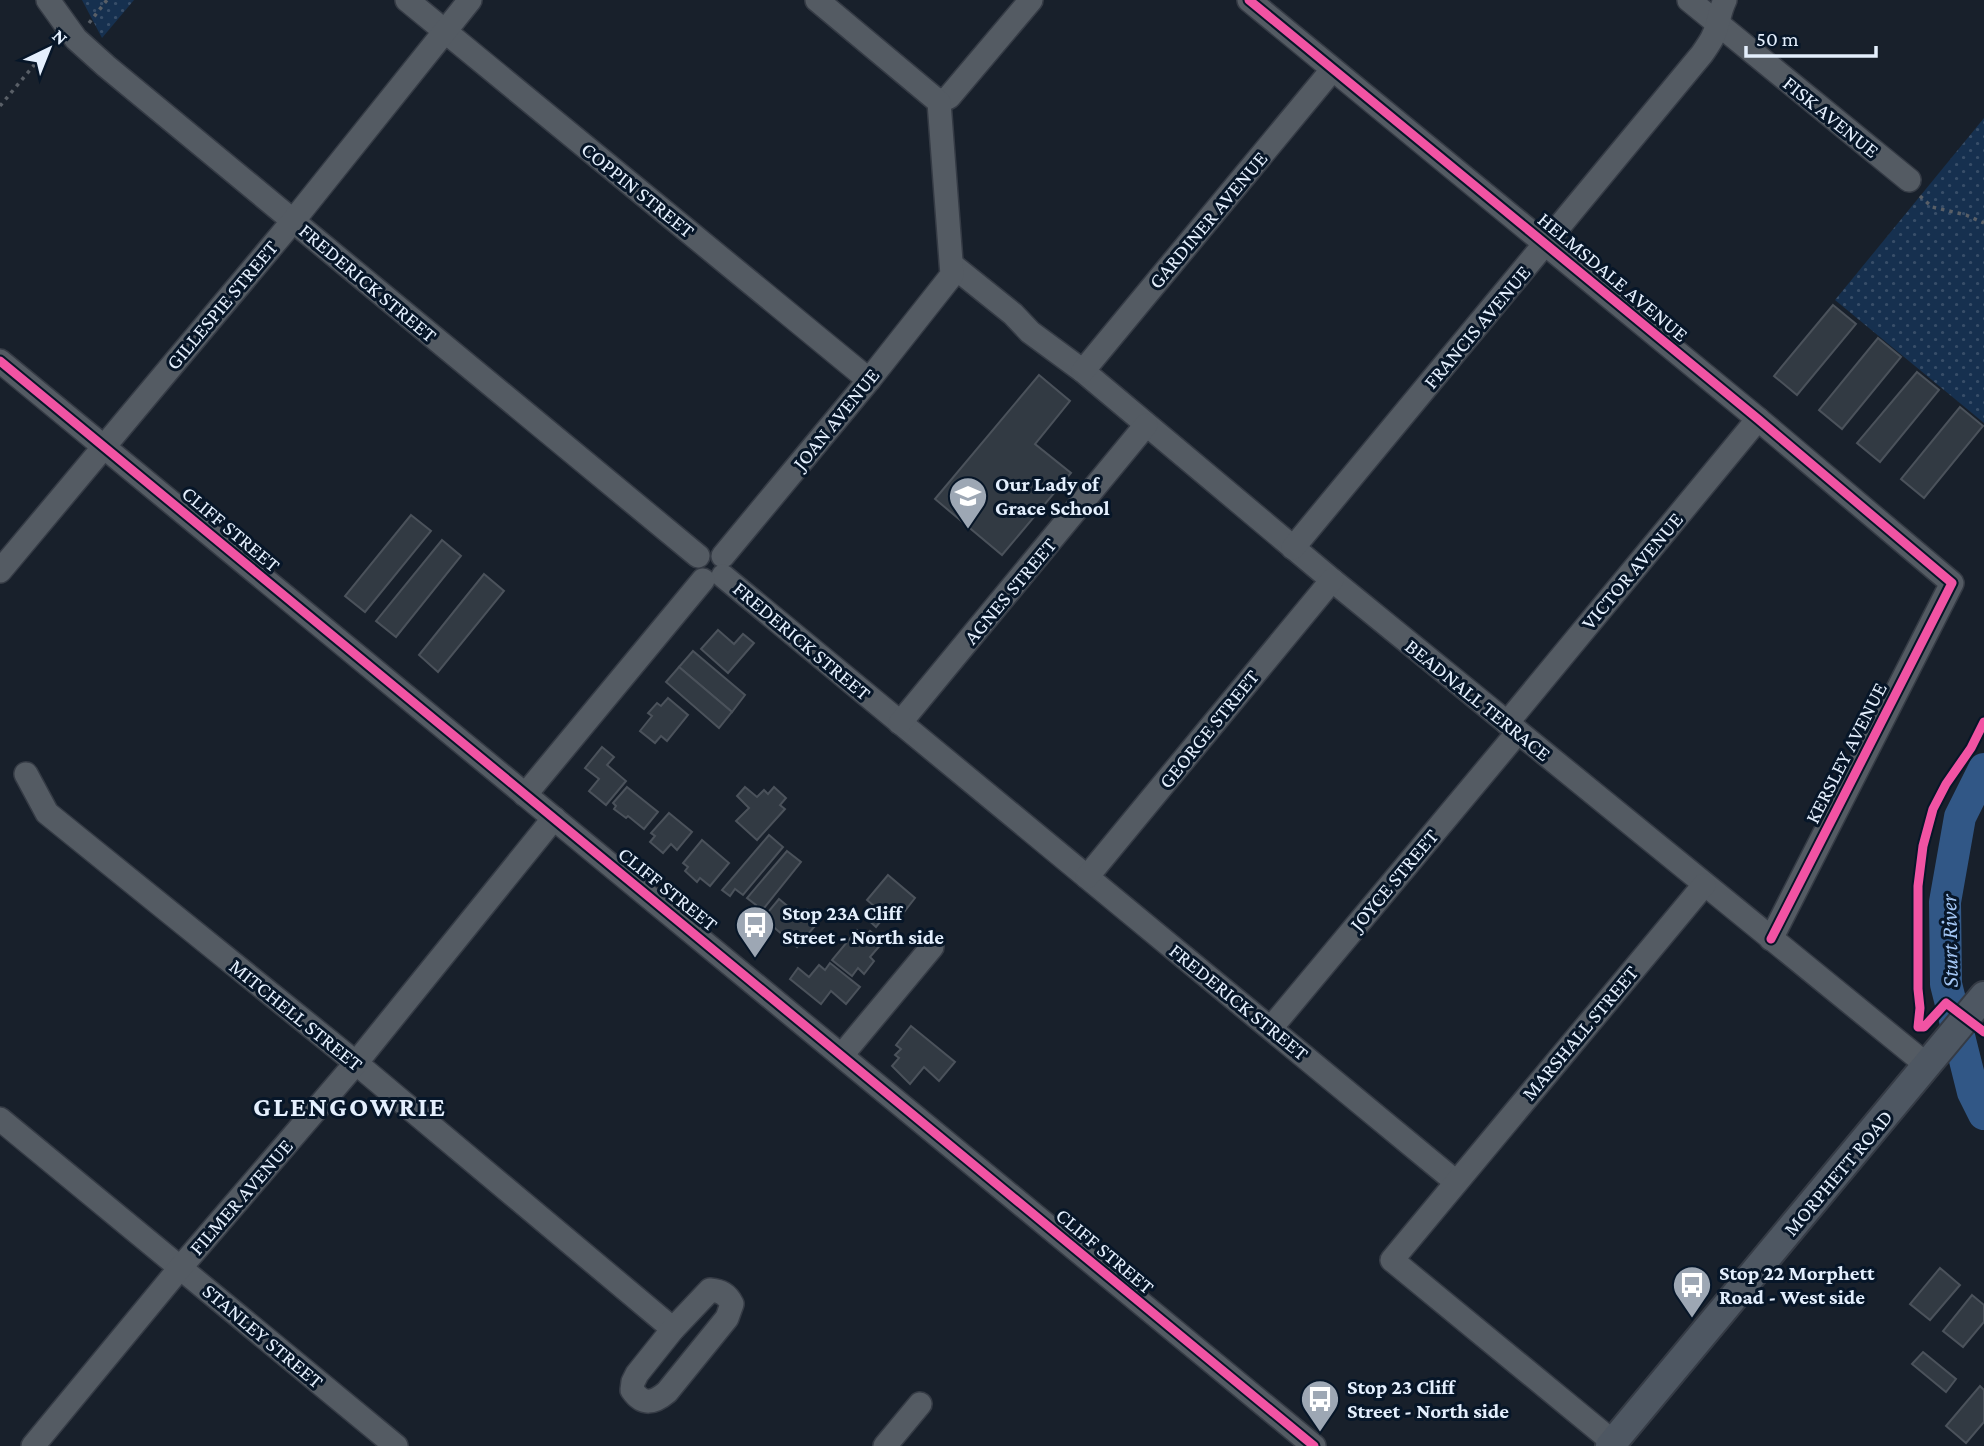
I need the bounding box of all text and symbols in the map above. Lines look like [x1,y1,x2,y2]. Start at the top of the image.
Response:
north arrow [14,14,84,84]
scale bar [1746,14,1876,58]
text: N [48,25,72,49]
text: 50 m [1756,27,1799,51]
street label: FISK AVENUE [1778,71,1884,163]
street label: COPPIN STREET [577,137,700,243]
street label: GARDINER AVENUE [1144,146,1272,294]
street label: HELMSDALE AVENUE [1533,207,1693,347]
street label: FREDERICK STREET [294,218,442,348]
street label: GILLESPIE STREET [161,235,283,374]
street label: FRANCIS AVENUE [1418,261,1536,393]
street label: JOAN AVENUE [786,363,884,476]
place label: Our Lady of Grace School [995,472,1110,520]
school or university icon: Our Lady of Grace School [947,475,989,530]
street label: CLIFF STREET [177,481,285,577]
street label: VICTOR AVENUE [1576,508,1688,634]
street label: AGNES STREET [959,533,1062,649]
street label: FREDERICK STREET [728,576,876,706]
street label: BEADNALL TERRACE [1400,634,1556,766]
street label: GEORGE STREET [1154,664,1265,793]
street label: KERSLEY AVENUE [1800,678,1892,828]
street label: JOYCE STREET [1343,824,1444,937]
street label: CLIFF STREET [613,842,723,937]
water label: Sturt River [1935,893,1963,988]
place label: Stop 23A Cliff Street - North side [782,901,944,949]
bus stop icon: Stop 23A Cliff Street - North side [734,904,776,959]
street label: FREDERICK STREET [1165,938,1314,1066]
street label: MITCHELL STREET [225,954,368,1076]
street label: MARSHALL STREET [1517,960,1644,1105]
district label: GLENGOWRIE [253,1091,447,1122]
street label: MORPHETT ROAD [1778,1105,1898,1241]
street label: FILMER AVENUE [184,1134,298,1260]
street label: CLIFF STREET [1051,1203,1159,1299]
place label: Stop 22 Morphett Road - West side [1719,1261,1875,1309]
bus stop icon: Stop 22 Morphett Road - West side [1671,1264,1713,1319]
street label: STANLEY STREET [198,1279,329,1394]
place label: Stop 23 Cliff Street - North side [1347,1375,1509,1423]
bus stop icon: Stop 23 Cliff Street - North side [1299,1378,1341,1433]

